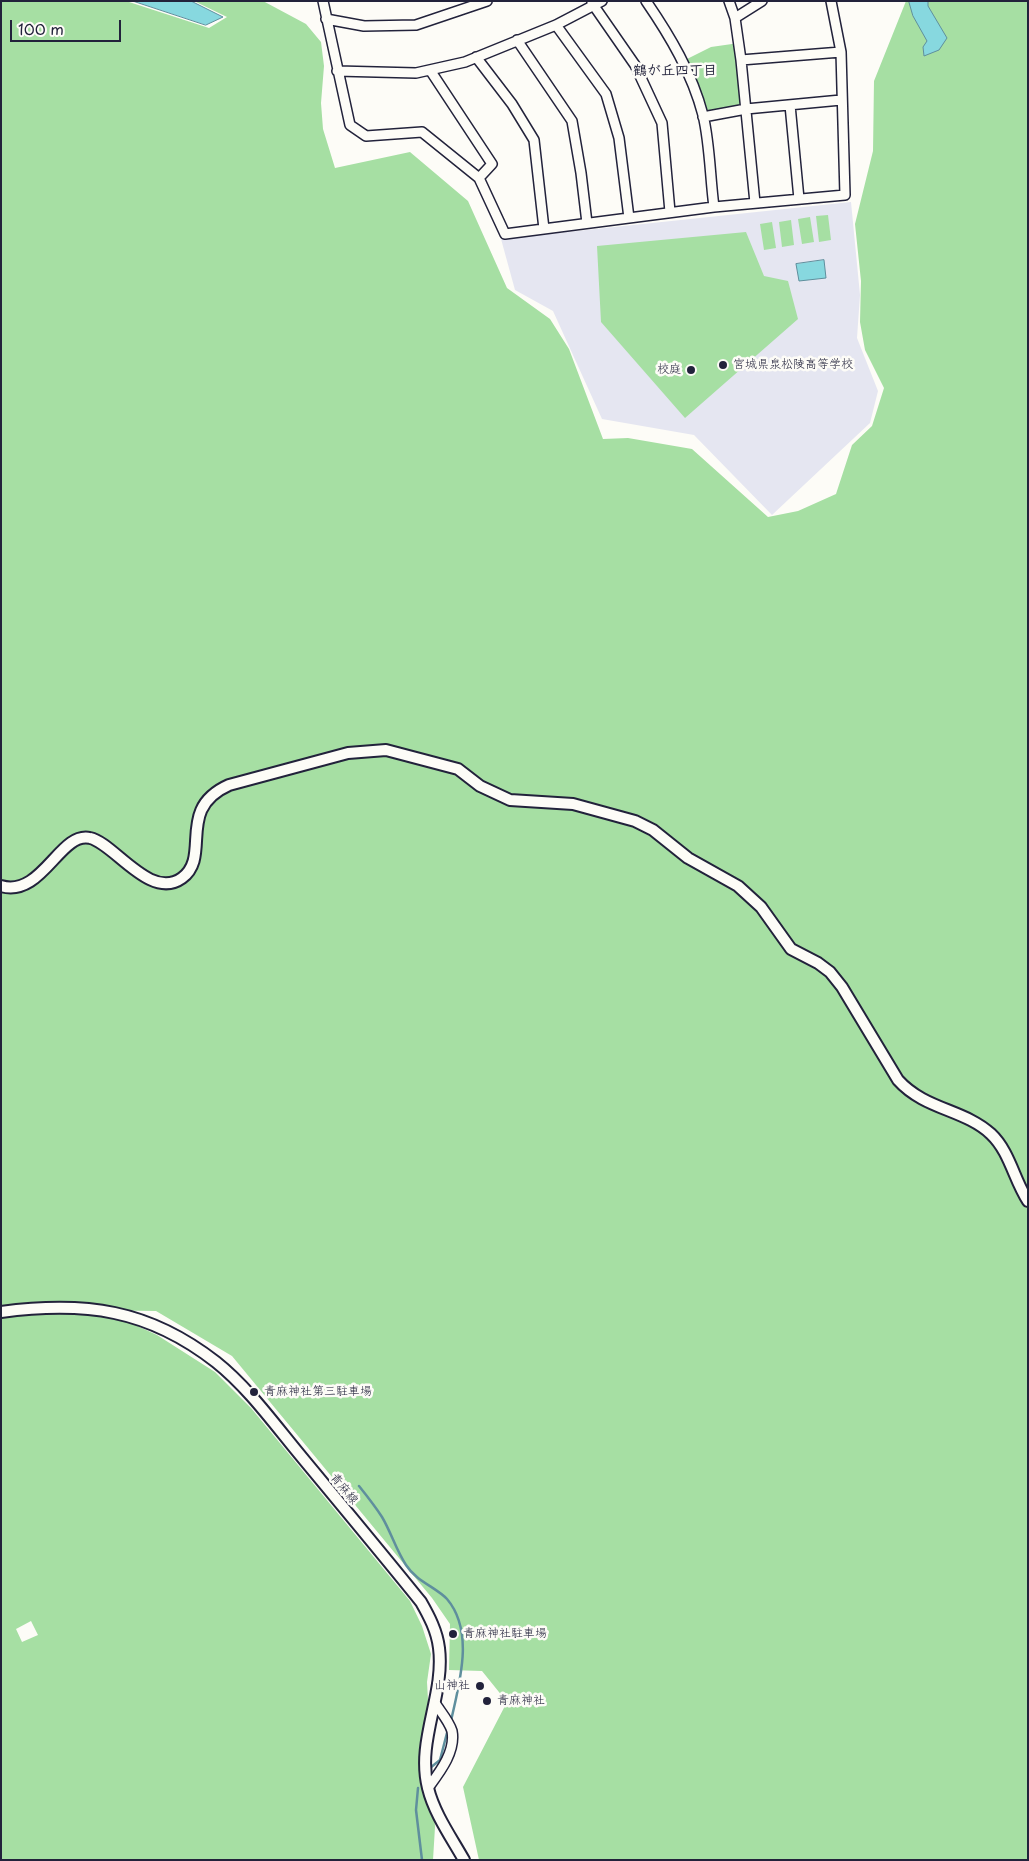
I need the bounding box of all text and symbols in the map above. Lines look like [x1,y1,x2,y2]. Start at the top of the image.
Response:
scale bar [12,10,124,42]
text: 100 m [18,17,64,40]
district label: 鶴が丘四丁目 [633,63,717,79]
place label: 宮城県泉松陵高等学校 [733,358,853,372]
marker: 宮城県泉松陵高等学校 [717,359,729,371]
place label: 校庭 [657,363,681,377]
marker: 校庭 [685,364,697,376]
place label: 青麻神社第三駐車場 [264,1385,372,1399]
marker: 青麻神社第三駐車場 [248,1386,260,1398]
street label: 青麻線 [327,1471,361,1507]
place label: 青麻神社駐車場 [463,1627,547,1641]
marker: 青麻神社駐車場 [447,1628,459,1640]
place label: 山神社 [434,1679,470,1693]
marker: 山神社 [474,1680,486,1692]
place label: 青麻神社 [497,1694,545,1708]
marker: 青麻神社 [481,1695,493,1707]

